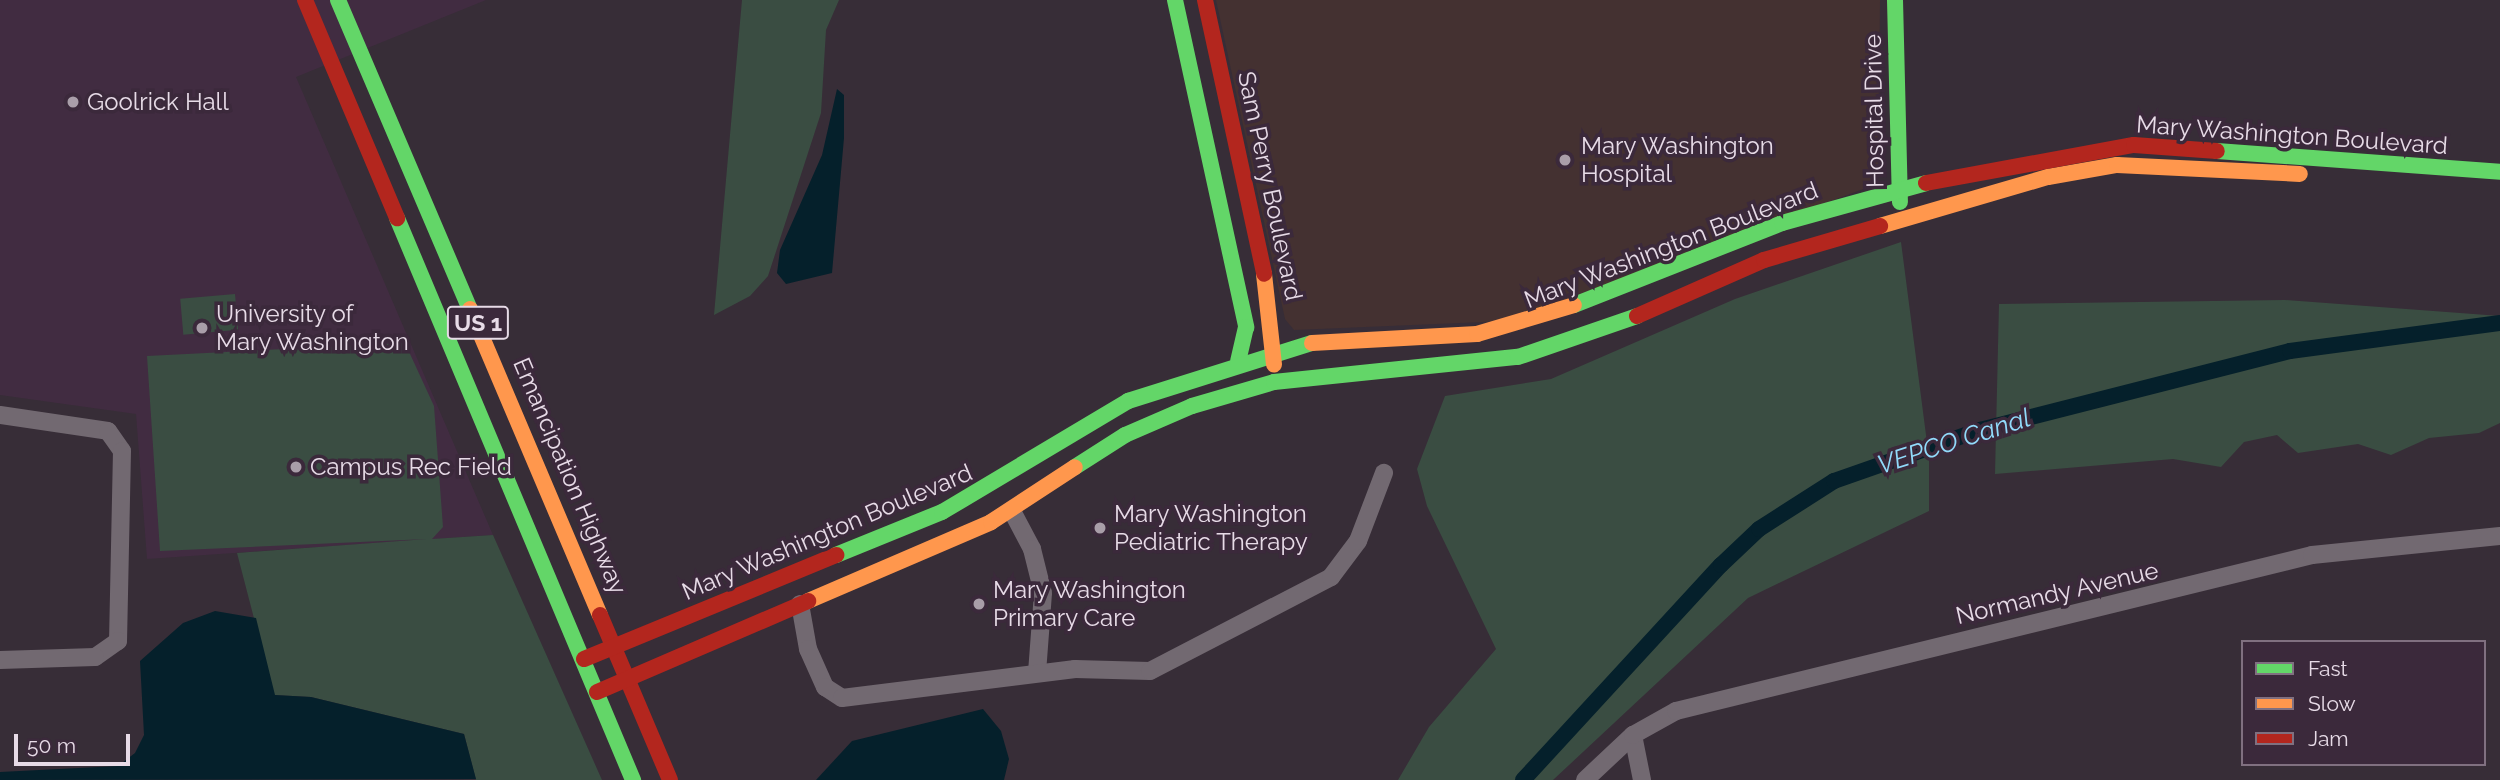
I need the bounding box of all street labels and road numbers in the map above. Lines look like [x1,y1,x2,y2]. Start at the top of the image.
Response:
street label: Hospital Drive [1858,34,1890,188]
street label: Sam Perry Boulevard [1232,69,1308,303]
street label: Mary Washington Boulevard [2135,110,2449,160]
street label: Mary Washington Boulevard [1519,175,1823,315]
road number: US 1 [447,304,510,342]
street label: Emancipation Highway [507,354,633,598]
street label: Mary Washington Boulevard [677,457,977,607]
street label: Normandy Avenue [1952,556,2162,630]

